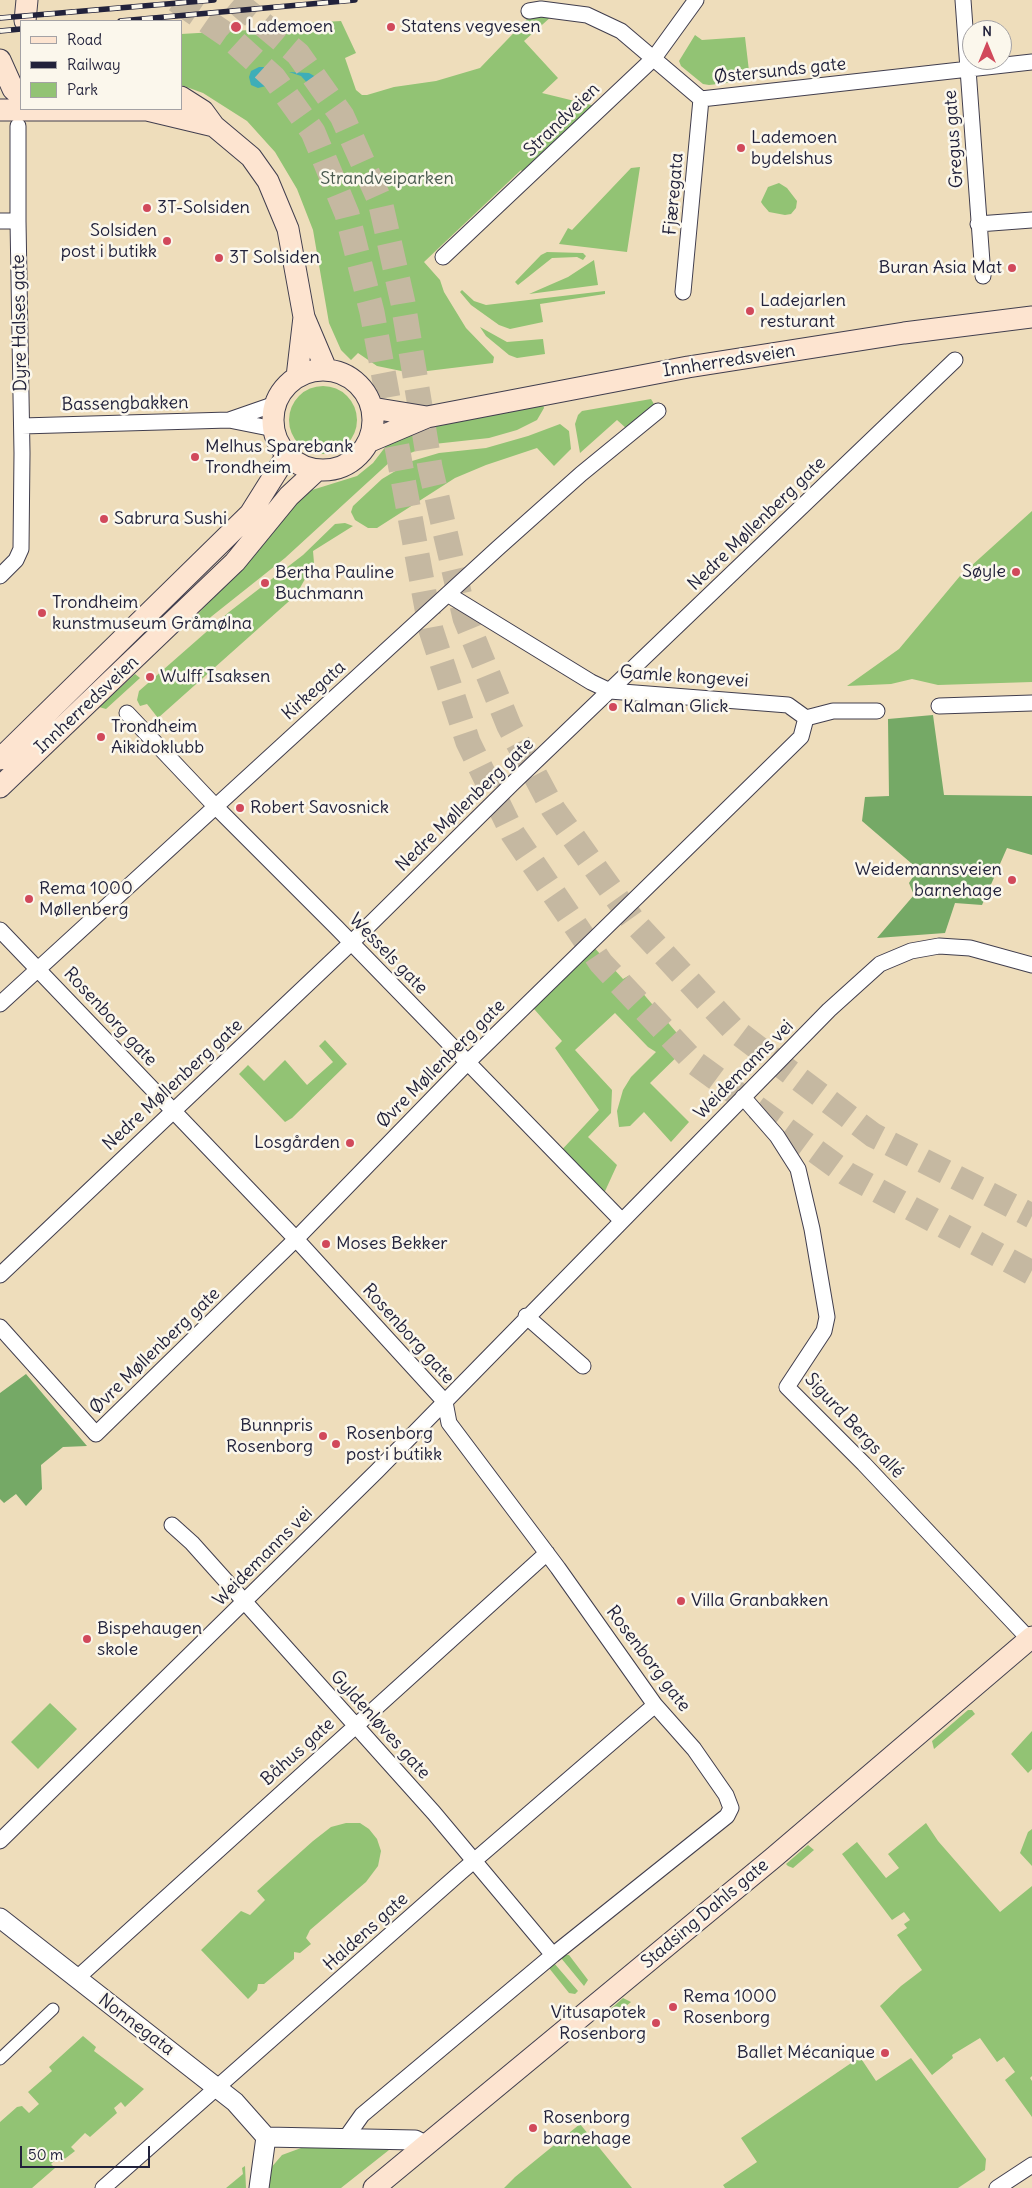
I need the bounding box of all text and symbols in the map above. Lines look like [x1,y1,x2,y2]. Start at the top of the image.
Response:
place label: Lademoen [247,16,333,38]
place label: Statens vegvesen [401,16,541,38]
legend [20,20,182,110]
marker: Lademoen [229,20,243,34]
north arrow [962,20,1012,70]
marker: Statens vegvesen [385,21,397,33]
text: N [982,22,992,40]
text: Road [67,30,102,49]
street label: Østersunds gate [713,53,847,89]
text: Railway [67,55,121,74]
street label: Strandveien [520,79,604,161]
text: Park [67,80,98,99]
street label: Gregus gate [940,89,968,189]
place label: Lademoen bydelshus [751,127,837,170]
marker: Lademoen bydelshus [735,142,747,154]
street label: Fjæregata [660,152,688,236]
park label: Strandveiparken [320,168,454,190]
place label: 3T-Solsiden [157,197,250,219]
marker: 3T-Solsiden [141,202,153,214]
place label: Solsiden post i butikk [61,220,157,262]
marker: Solsiden post i butikk [161,235,173,247]
place label: 3T Solsiden [229,247,320,269]
marker: 3T Solsiden [213,252,225,264]
street label: Dyre Halses gate [8,254,32,392]
place label: Buran Asia Mat [878,257,1002,279]
marker: Buran Asia Mat [1006,262,1018,274]
place label: Ladejarlen resturant [760,290,846,332]
marker: Ladejarlen resturant [744,305,756,317]
street label: Innherredsveien [661,340,797,382]
street label: Bassengbakken [61,392,189,416]
place label: Melhus Sparebank Trondheim [205,436,353,478]
marker: Melhus Sparebank Trondheim [189,451,201,463]
street label: Nedre Møllenberg gate [684,453,830,595]
place label: Sabrura Sushi [114,508,227,530]
marker: Sabrura Sushi [98,513,110,525]
place label: Søyle [962,561,1006,583]
place label: Bertha Pauline Buchmann [275,562,394,604]
marker: Søyle [1010,566,1022,578]
marker: Bertha Pauline Buchmann [259,577,271,589]
place label: Trondheim kunstmuseum Gråmølna [52,592,252,634]
marker: Trondheim kunstmuseum Gråmølna [36,607,48,619]
street label: Innherredsveien [31,651,143,759]
street label: Kirkegata [278,657,350,725]
street label: Gamle kongevei [619,662,749,692]
place label: Wulff Isaksen [160,666,270,688]
marker: Wulff Isaksen [144,671,156,683]
place label: Kalman Glick [623,696,728,718]
marker: Kalman Glick [607,701,619,713]
place label: Trondheim Aikidoklubb [111,716,204,759]
marker: Trondheim Aikidoklubb [95,731,107,743]
street label: Nedre Møllenberg gate [392,734,538,876]
place label: Robert Savosnick [250,797,389,819]
marker: Robert Savosnick [234,802,246,814]
place label: Weidemannsveien barnehage [855,859,1002,902]
marker: Weidemannsveien barnehage [1006,874,1018,886]
place label: Rema 1000 Møllenberg [39,878,133,921]
marker: Rema 1000 Møllenberg [23,893,35,905]
street label: Wessels gate [344,909,432,999]
street label: Rosenborg gate [59,963,161,1071]
street label: Øvre Møllenberg gate [372,995,510,1133]
street label: Nedre Møllenberg gate [99,1015,247,1155]
street label: Weidemanns vei [690,1016,798,1124]
place label: Losgården [254,1132,340,1154]
marker: Losgården [344,1137,356,1149]
place label: Moses Bekker [336,1233,448,1255]
marker: Moses Bekker [320,1238,332,1250]
street label: Rosenborg gate [357,1280,459,1388]
street label: Øvre Møllenberg gate [85,1283,225,1419]
street label: Sigurd Bergs allé [800,1369,908,1483]
place label: Bunnpris Rosenborg [226,1415,313,1458]
place label: Rosenborg post i butikk [346,1423,442,1466]
marker: Bunnpris Rosenborg [317,1430,329,1442]
marker: Rosenborg post i butikk [330,1438,342,1450]
street label: Weidemanns vei [209,1503,317,1611]
place label: Villa Granbakken [691,1590,828,1612]
marker: Villa Granbakken [675,1595,687,1607]
street label: Rosenborg gate [601,1602,695,1716]
place label: Bispehaugen skole [97,1618,202,1660]
marker: Bispehaugen skole [81,1633,93,1645]
street label: Gyldenløves gate [326,1666,434,1784]
street label: Båhus gate [257,1713,339,1791]
street label: Stadsing Dahls gate [637,1855,773,1973]
street label: Haldens gate [319,1888,413,1976]
place label: Rema 1000 Rosenborg [683,1986,777,2028]
street label: Nonnegata [94,1989,178,2061]
marker: Rema 1000 Rosenborg [667,2001,679,2013]
place label: Vitusapotek Rosenborg [551,2002,646,2045]
marker: Vitusapotek Rosenborg [650,2017,662,2029]
place label: Ballet Mécanique [737,2042,875,2064]
marker: Ballet Mécanique [879,2047,891,2059]
place label: Rosenborg barnehage [543,2107,631,2150]
marker: Rosenborg barnehage [527,2122,539,2134]
scale bar [22,2136,152,2168]
text: 50 m [28,2145,63,2164]

